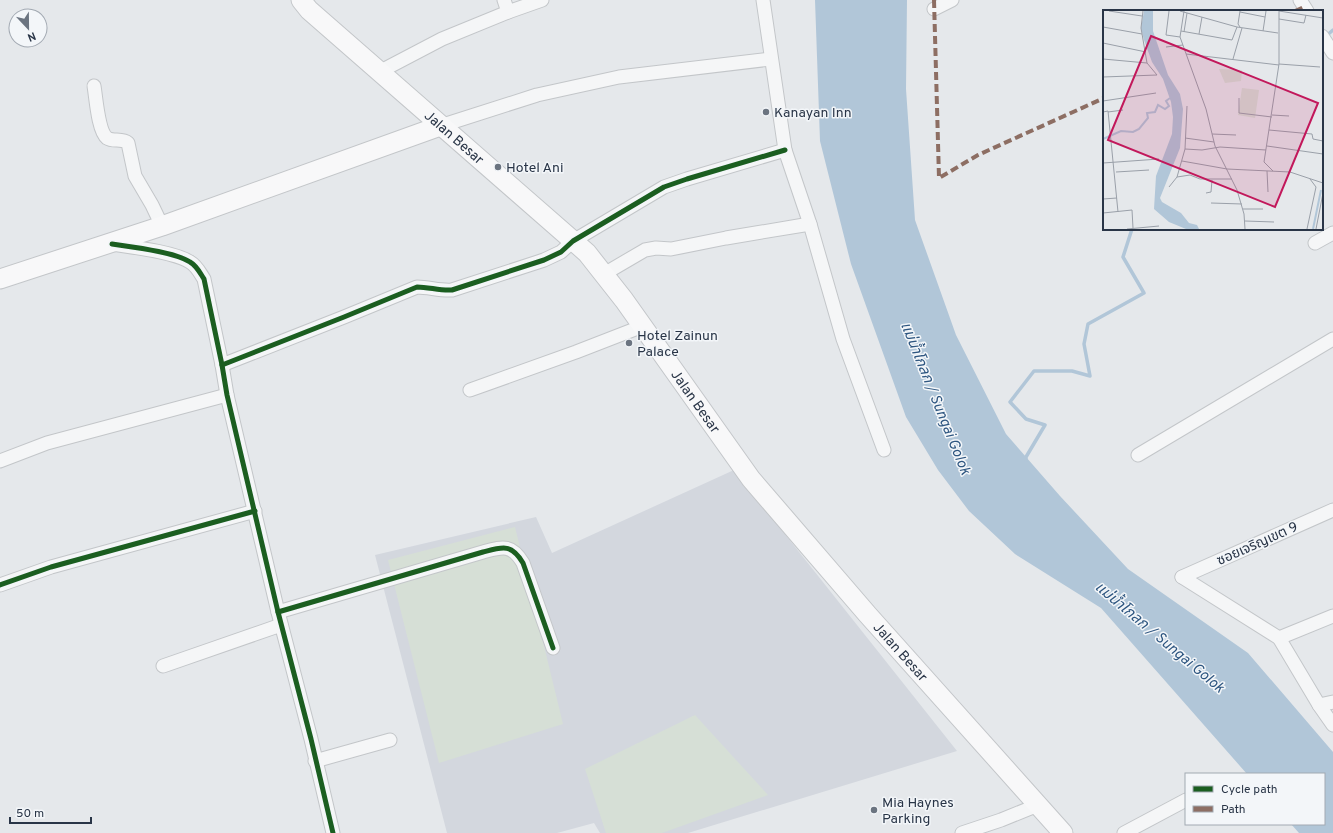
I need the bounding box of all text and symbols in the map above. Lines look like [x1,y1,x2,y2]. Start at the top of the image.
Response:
north arrow [8,8,48,48]
inset map [1103,10,1323,230]
text: N [25,28,38,44]
place label: Kanayan Inn [774,105,852,122]
marker: Kanayan Inn [761,107,771,117]
street label: Jalan Besar [420,108,487,169]
place label: Hotel Ani [506,160,564,177]
marker: Hotel Ani [493,162,503,172]
water label: แม่น้ำโกลก / Sungai Golok [895,318,977,478]
place label: Hotel Zainun Palace [637,328,718,361]
marker: Hotel Zainun Palace [624,338,634,348]
street label: Jalan Besar [666,367,723,437]
street label: ซอยเจริญเขต 9 [1214,519,1301,570]
water label: แม่น้ำโกลก / Sungai Golok [1090,576,1230,698]
street label: Jalan Besar [869,620,931,686]
legend [1185,773,1325,825]
text: Cycle path [1221,782,1278,798]
place label: Mia Haynes Parking [882,795,954,828]
scale bar [10,799,91,825]
text: Path [1221,802,1246,818]
marker: Mia Haynes Parking [869,805,879,815]
text: 50 m [16,806,44,822]

